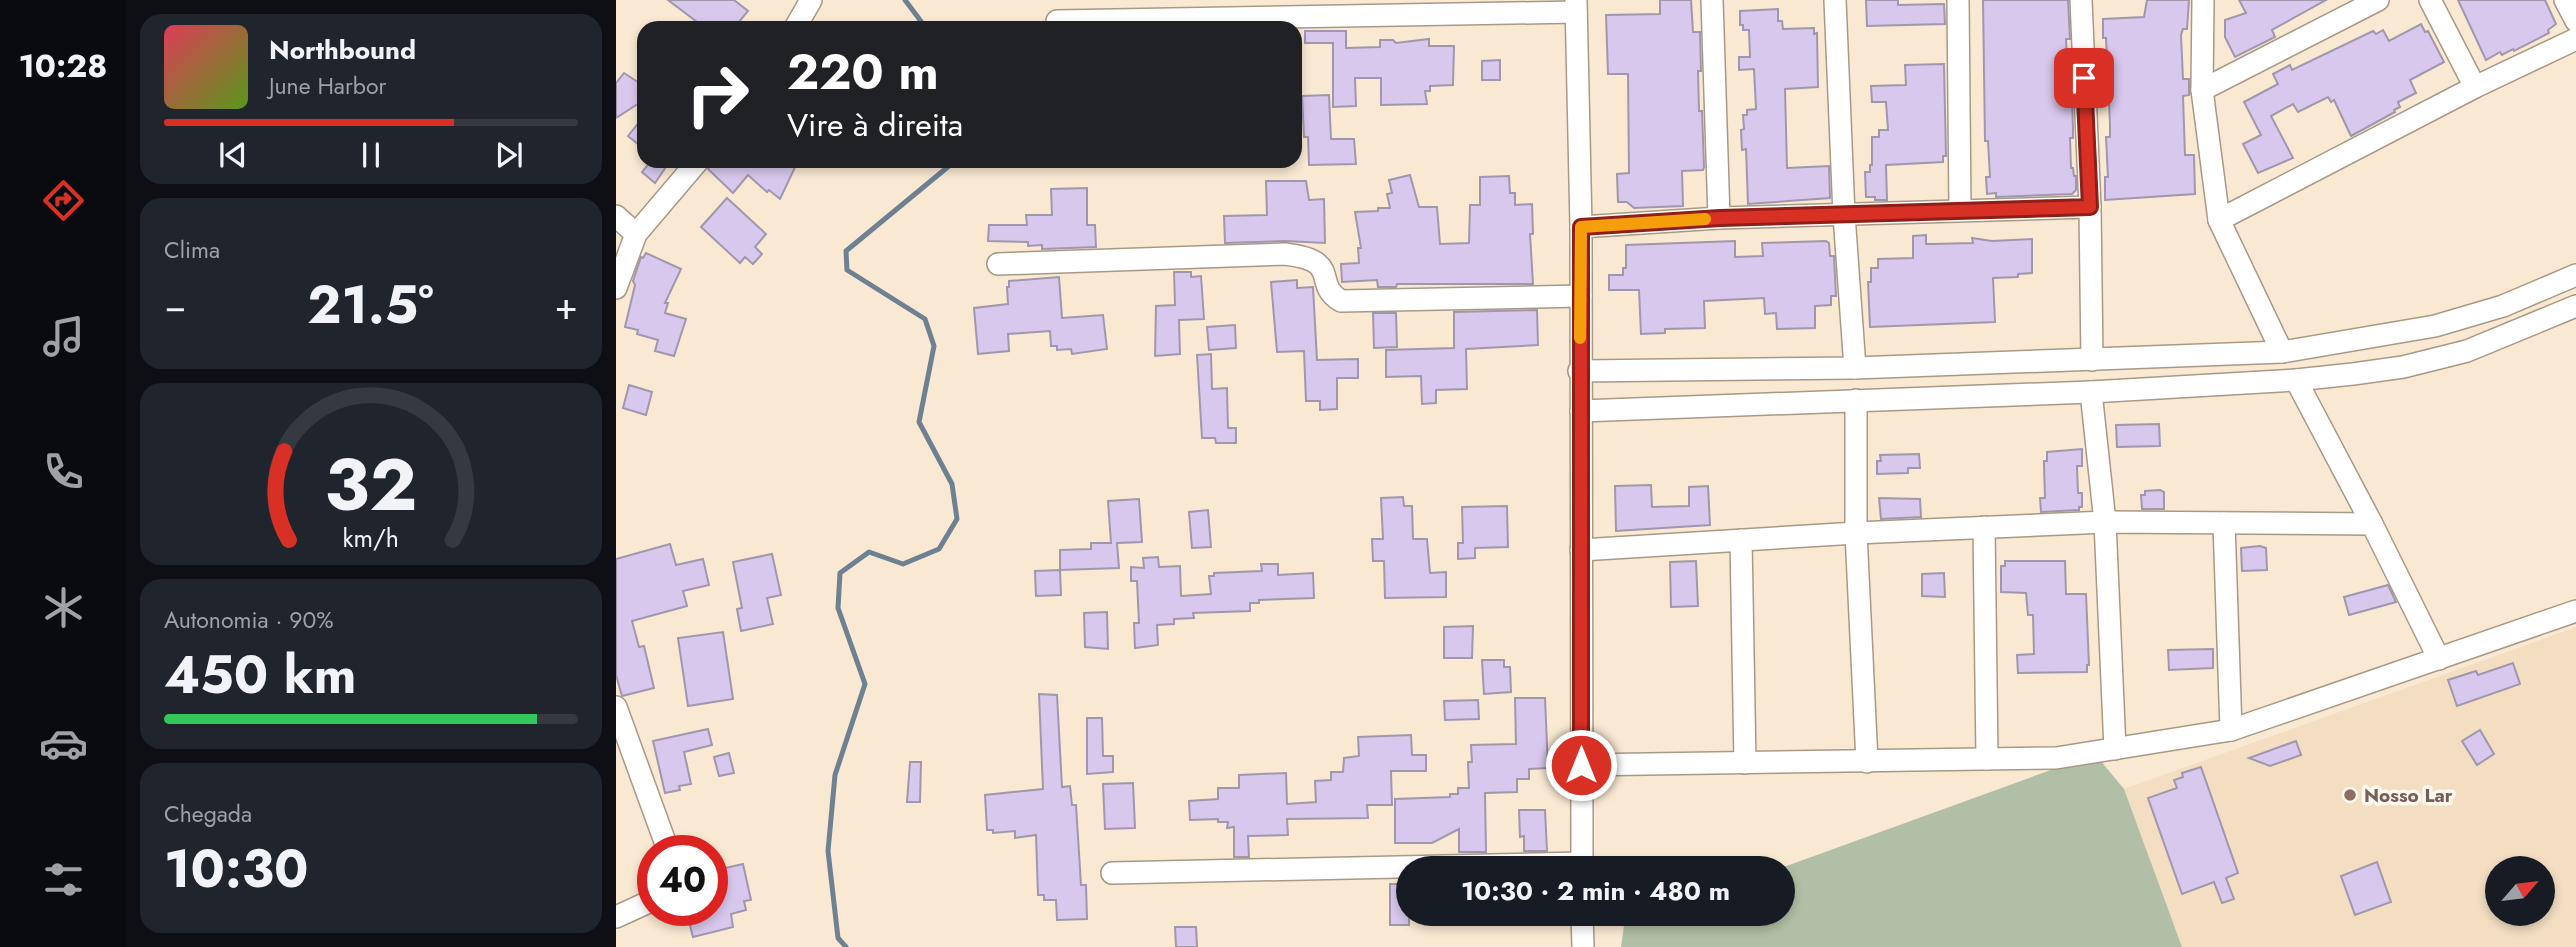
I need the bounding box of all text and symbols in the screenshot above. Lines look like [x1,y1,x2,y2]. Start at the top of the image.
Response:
text: Northbound [269,31,416,69]
text: 220 m [787,37,939,107]
text: 10:28 [19,43,107,89]
pin [2054,48,2114,108]
icon: right [672,49,763,140]
icon: arrive [2065,59,2103,97]
text: June Harbor [269,69,386,103]
text: Vire à direita [787,102,963,148]
icon: previous [214,136,252,174]
icon: pause [352,136,390,174]
icon: next [490,136,528,174]
icon: directions [39,176,88,225]
text: Clima [164,233,220,267]
text: 21.5° [307,267,434,343]
text: − [164,278,186,333]
text: + [555,278,578,333]
icon: music [39,312,88,361]
text: 32 [325,432,417,537]
icon: phone [39,447,88,496]
text: km/h [343,519,399,555]
icon: climate [39,583,88,632]
text: Autonomia · 90% [164,603,334,637]
text: 450 km [164,637,357,713]
icon: car [39,719,88,768]
position arrow [1544,728,1618,802]
place label: Nosso Lar [2364,782,2453,809]
marker: Nosso Lar [2342,787,2358,803]
text: Chegada [164,797,252,831]
text: 10:30 [164,831,308,907]
speed limit sign: 40 [637,835,728,926]
icon: filters [39,855,88,904]
north arrow [2485,856,2555,926]
map controls [2485,856,2555,926]
text: 10:30 · 2 min · 480 m [1461,872,1730,910]

